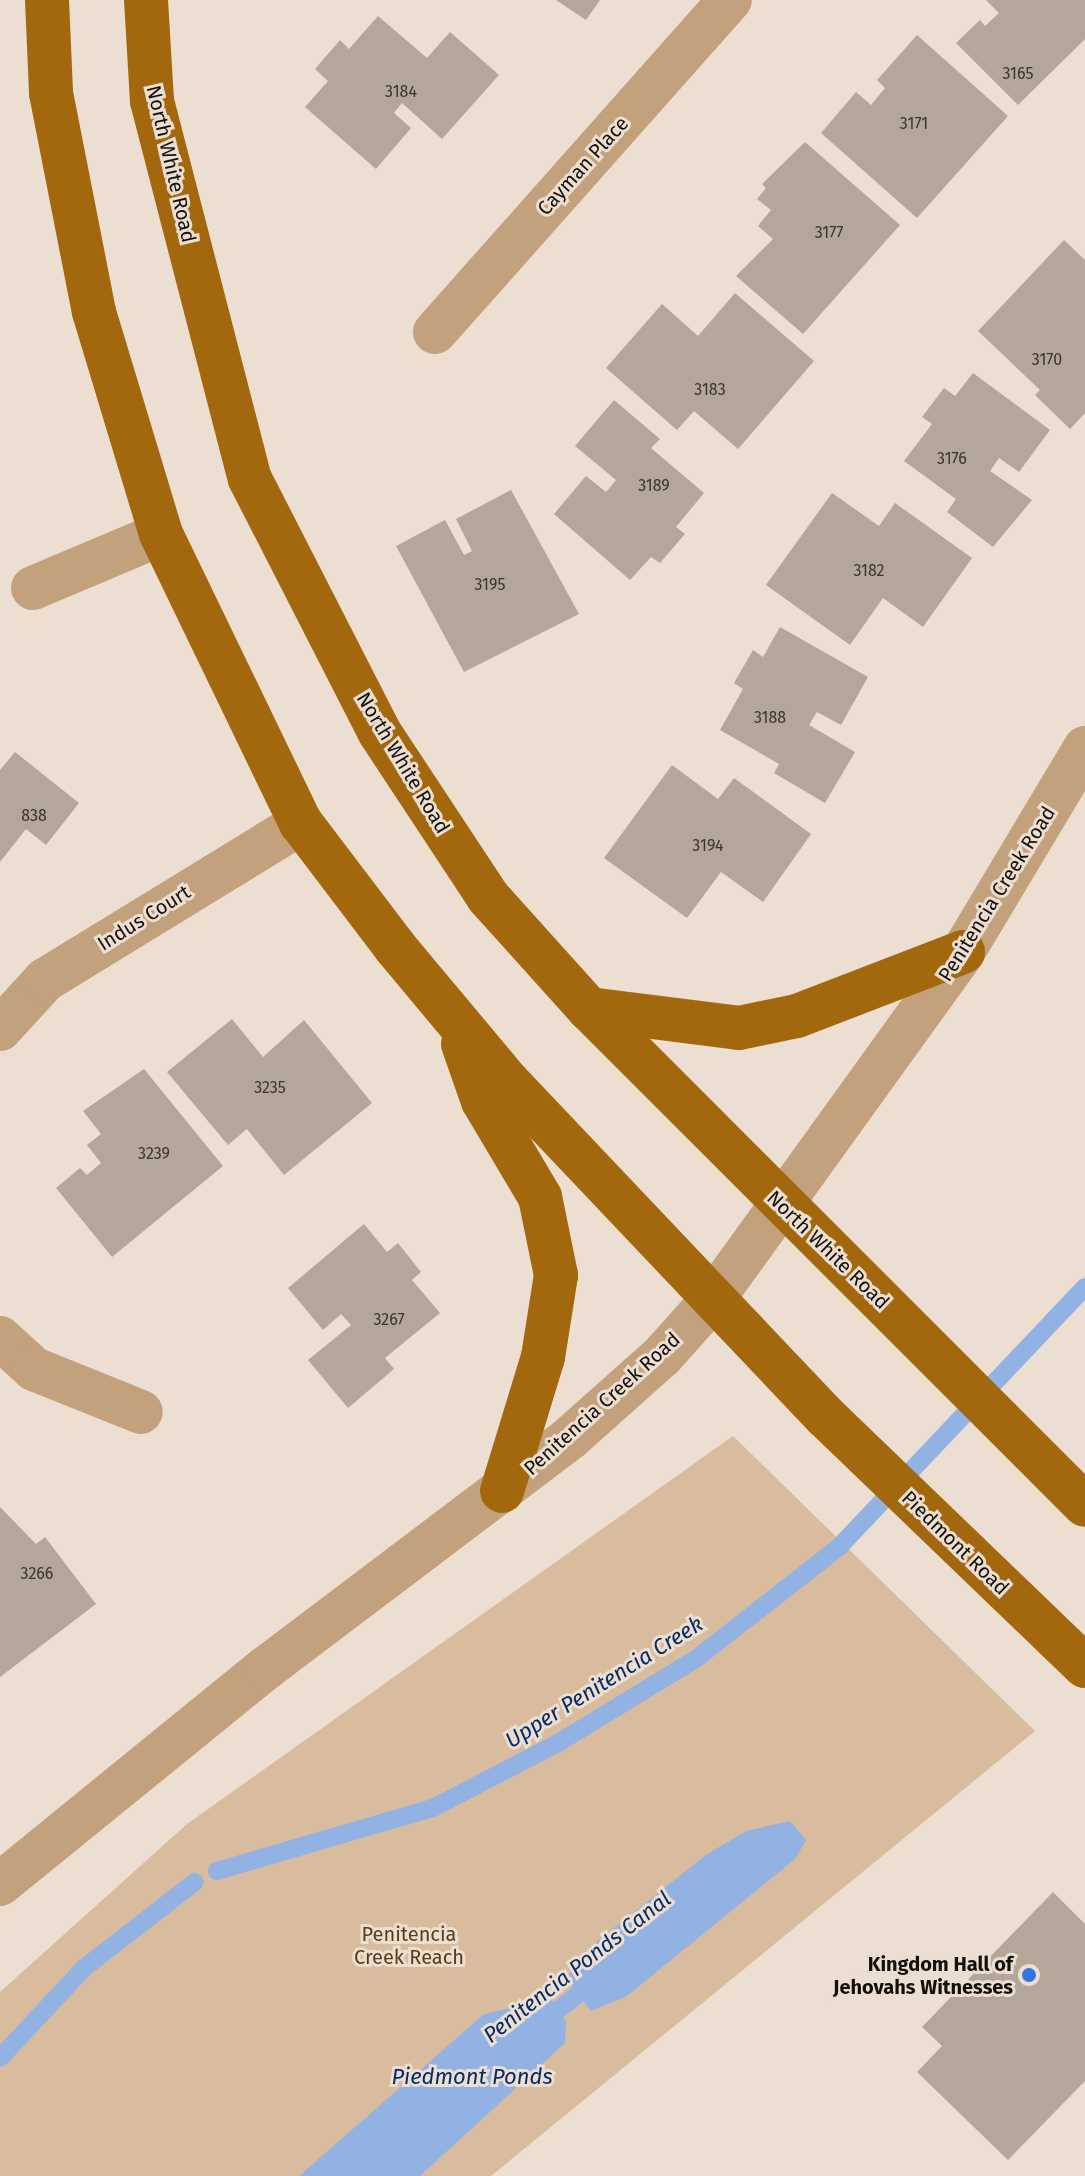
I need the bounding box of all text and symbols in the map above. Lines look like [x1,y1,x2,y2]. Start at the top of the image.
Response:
house number: 3165 [1003,64,1033,84]
house number: 3184 [385,82,417,102]
street label: North White Road [141,83,201,245]
street label: Cayman Place [532,112,634,220]
house number: 3171 [900,114,928,134]
house number: 3177 [815,223,843,243]
house number: 3170 [1032,350,1062,370]
house number: 3183 [694,380,726,400]
house number: 3176 [937,449,967,469]
house number: 3189 [638,476,670,496]
house number: 3182 [853,561,885,581]
house number: 3195 [475,575,505,595]
street label: North White Road [351,688,455,838]
house number: 3188 [754,708,786,728]
street label: Penitencia Creek Road [933,802,1061,986]
house number: 838 [21,806,47,826]
house number: 3194 [692,836,724,856]
street label: Indus Court [93,880,195,956]
house number: 3235 [254,1078,286,1098]
house number: 3239 [138,1144,170,1164]
street label: North White Road [762,1186,894,1314]
house number: 3267 [374,1310,404,1330]
street label: Penitencia Creek Road [519,1328,685,1480]
street label: Piedmont Road [897,1486,1013,1600]
house number: 3266 [21,1564,53,1584]
water label: Upper Penitencia Creek [500,1610,708,1754]
water label: Penitencia Ponds Canal [478,1886,676,2048]
park label: Penitencia Creek Reach [354,1923,464,1970]
place label: Kingdom Hall of Jehovahs Witnesses [833,1952,1013,1999]
marker: Kingdom Hall of Jehovahs Witnesses [1020,1966,1038,1984]
water label: Piedmont Ponds [391,2064,553,2090]

